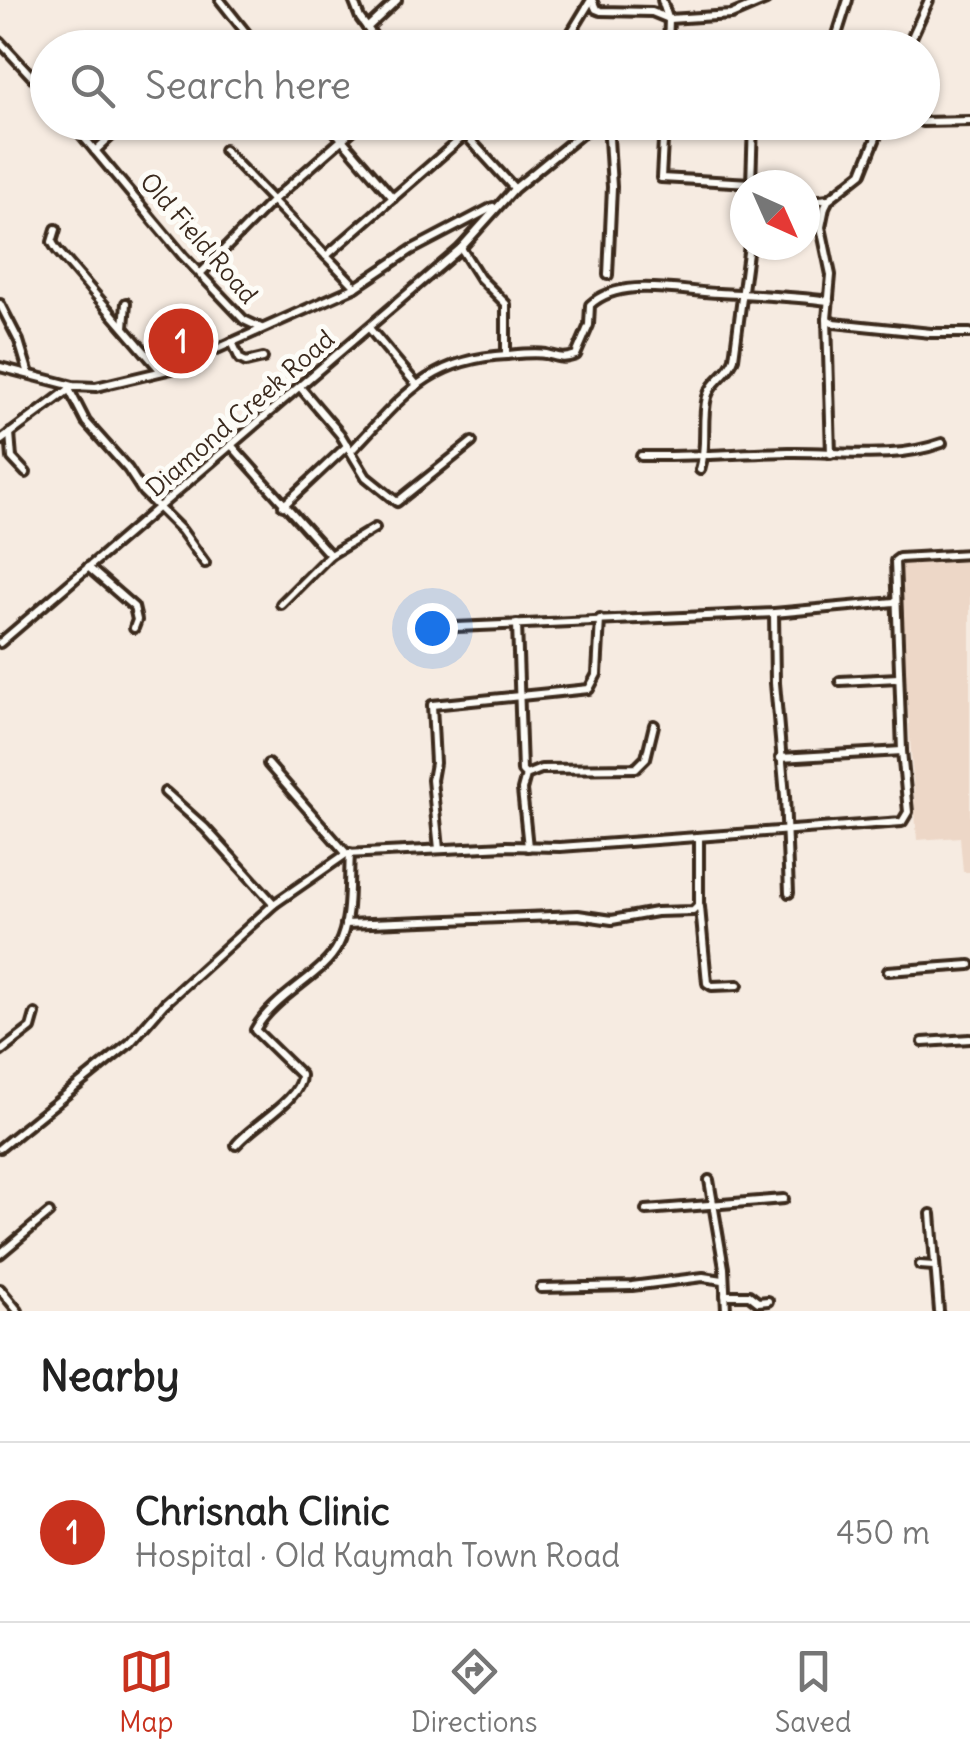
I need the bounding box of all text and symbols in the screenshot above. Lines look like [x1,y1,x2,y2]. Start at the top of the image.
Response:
search box [30,30,940,140]
icon: search [65,58,120,113]
text: Search here [145,62,351,109]
street label: Old Field Road [133,166,265,310]
north arrow [730,170,820,260]
pin: 1 [148,304,214,378]
street label: Diamond Creek Road [139,323,341,503]
your location [407,603,458,654]
text: Nearby [40,1350,179,1402]
text: Chrisnah Clinic [135,1488,390,1535]
text: 1 [66,1512,79,1553]
text: 450 m [836,1512,930,1553]
text: Hospital · Old Kaymah Town Road [135,1535,620,1576]
tab: Map [119,1644,174,1740]
tab: Directions [411,1644,537,1740]
tab: Saved [775,1644,851,1740]

